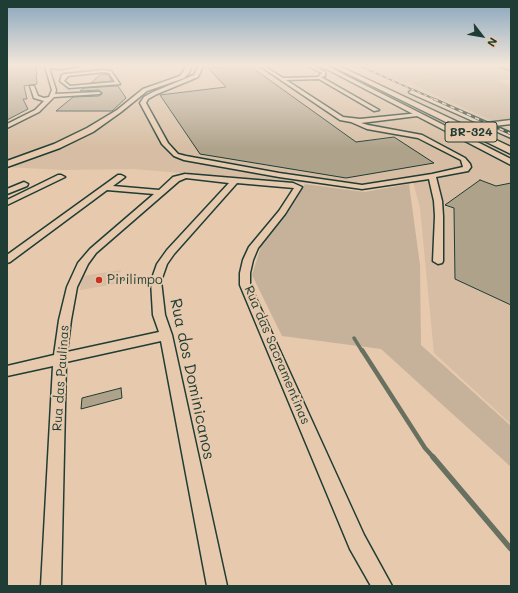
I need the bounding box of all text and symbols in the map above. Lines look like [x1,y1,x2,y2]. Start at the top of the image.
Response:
north arrow [462,16,502,56]
text: N [484,35,501,50]
road number: BR-324 [445,122,497,142]
place label: Pirilimpo [107,272,163,288]
marker: Pirilimpo [94,275,104,285]
street label: Rua das Sacramentinas [241,283,313,427]
street label: Rua dos Dominicanos [166,297,218,461]
street label: Rua das Paulinas [50,324,72,432]

